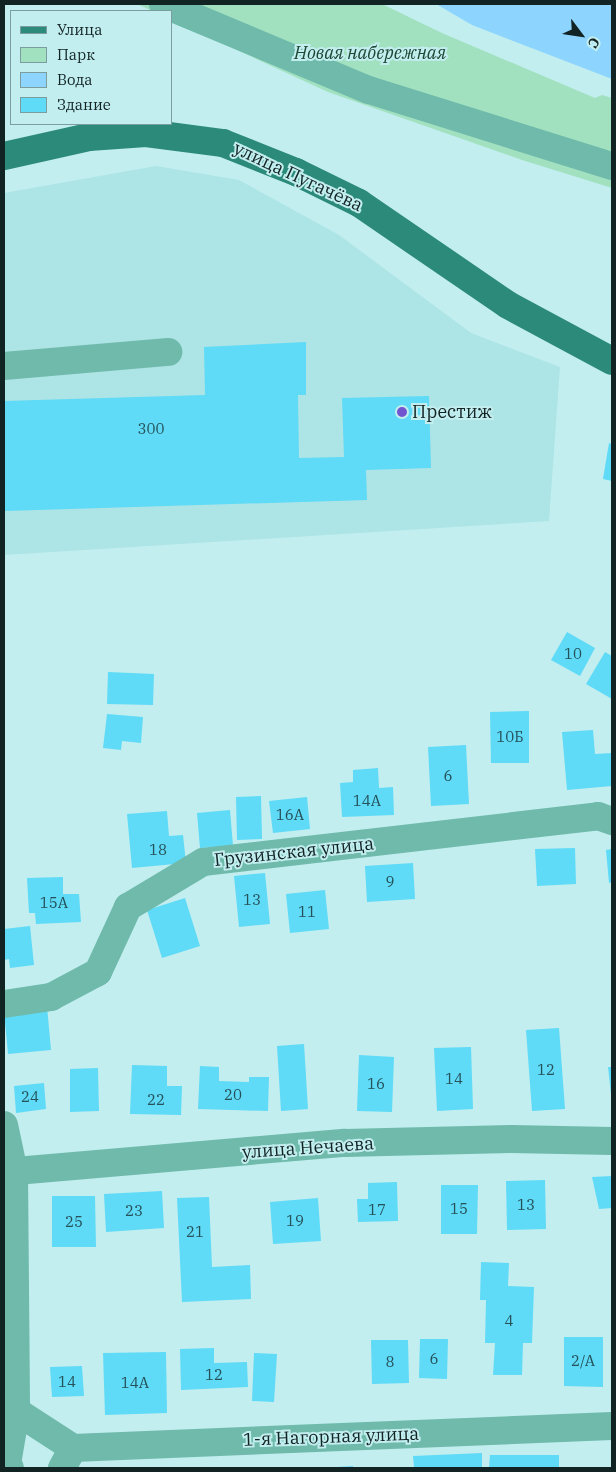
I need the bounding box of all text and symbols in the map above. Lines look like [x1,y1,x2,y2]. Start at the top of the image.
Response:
legend [10,10,172,125]
north arrow [556,10,606,60]
text: Улица [57,20,102,39]
text: С [584,34,604,51]
park label: Новая набережная [294,42,446,64]
text: Парк [57,45,95,64]
text: Вода [57,70,93,89]
text: Здание [57,95,111,114]
street label: улица Пугачёва [230,138,366,216]
place label: Престиж [412,401,492,423]
marker: Престиж [396,406,408,418]
house number: 300 [138,420,164,438]
house number: 10 [564,645,582,663]
house number: 10Б [496,728,524,746]
house number: 6 [444,767,452,785]
house number: 14А [353,792,381,810]
house number: 16А [276,806,304,824]
street label: Грузинская улица [213,833,375,871]
house number: 18 [149,841,167,859]
house number: 9 [386,873,394,891]
house number: 13 [243,891,261,909]
house number: 15А [40,894,68,912]
house number: 11 [298,903,316,921]
house number: 12 [537,1061,555,1079]
house number: 14 [445,1070,463,1088]
house number: 16 [367,1075,385,1093]
house number: 20 [224,1086,242,1104]
house number: 24 [21,1088,39,1106]
house number: 22 [147,1091,165,1109]
street label: улица Нечаева [241,1133,375,1163]
house number: 13 [517,1196,535,1214]
house number: 15 [450,1200,468,1218]
house number: 17 [368,1201,386,1219]
house number: 23 [125,1202,143,1220]
house number: 19 [286,1212,304,1230]
house number: 25 [65,1213,83,1231]
house number: 21 [186,1223,204,1241]
house number: 4 [505,1312,513,1330]
house number: 6 [430,1350,438,1368]
house number: 2/А [571,1352,595,1370]
house number: 8 [386,1353,394,1371]
house number: 12 [205,1366,223,1384]
house number: 14 [58,1373,76,1391]
house number: 14А [121,1374,149,1392]
street label: 1-я Нагорная улица [243,1423,419,1451]

